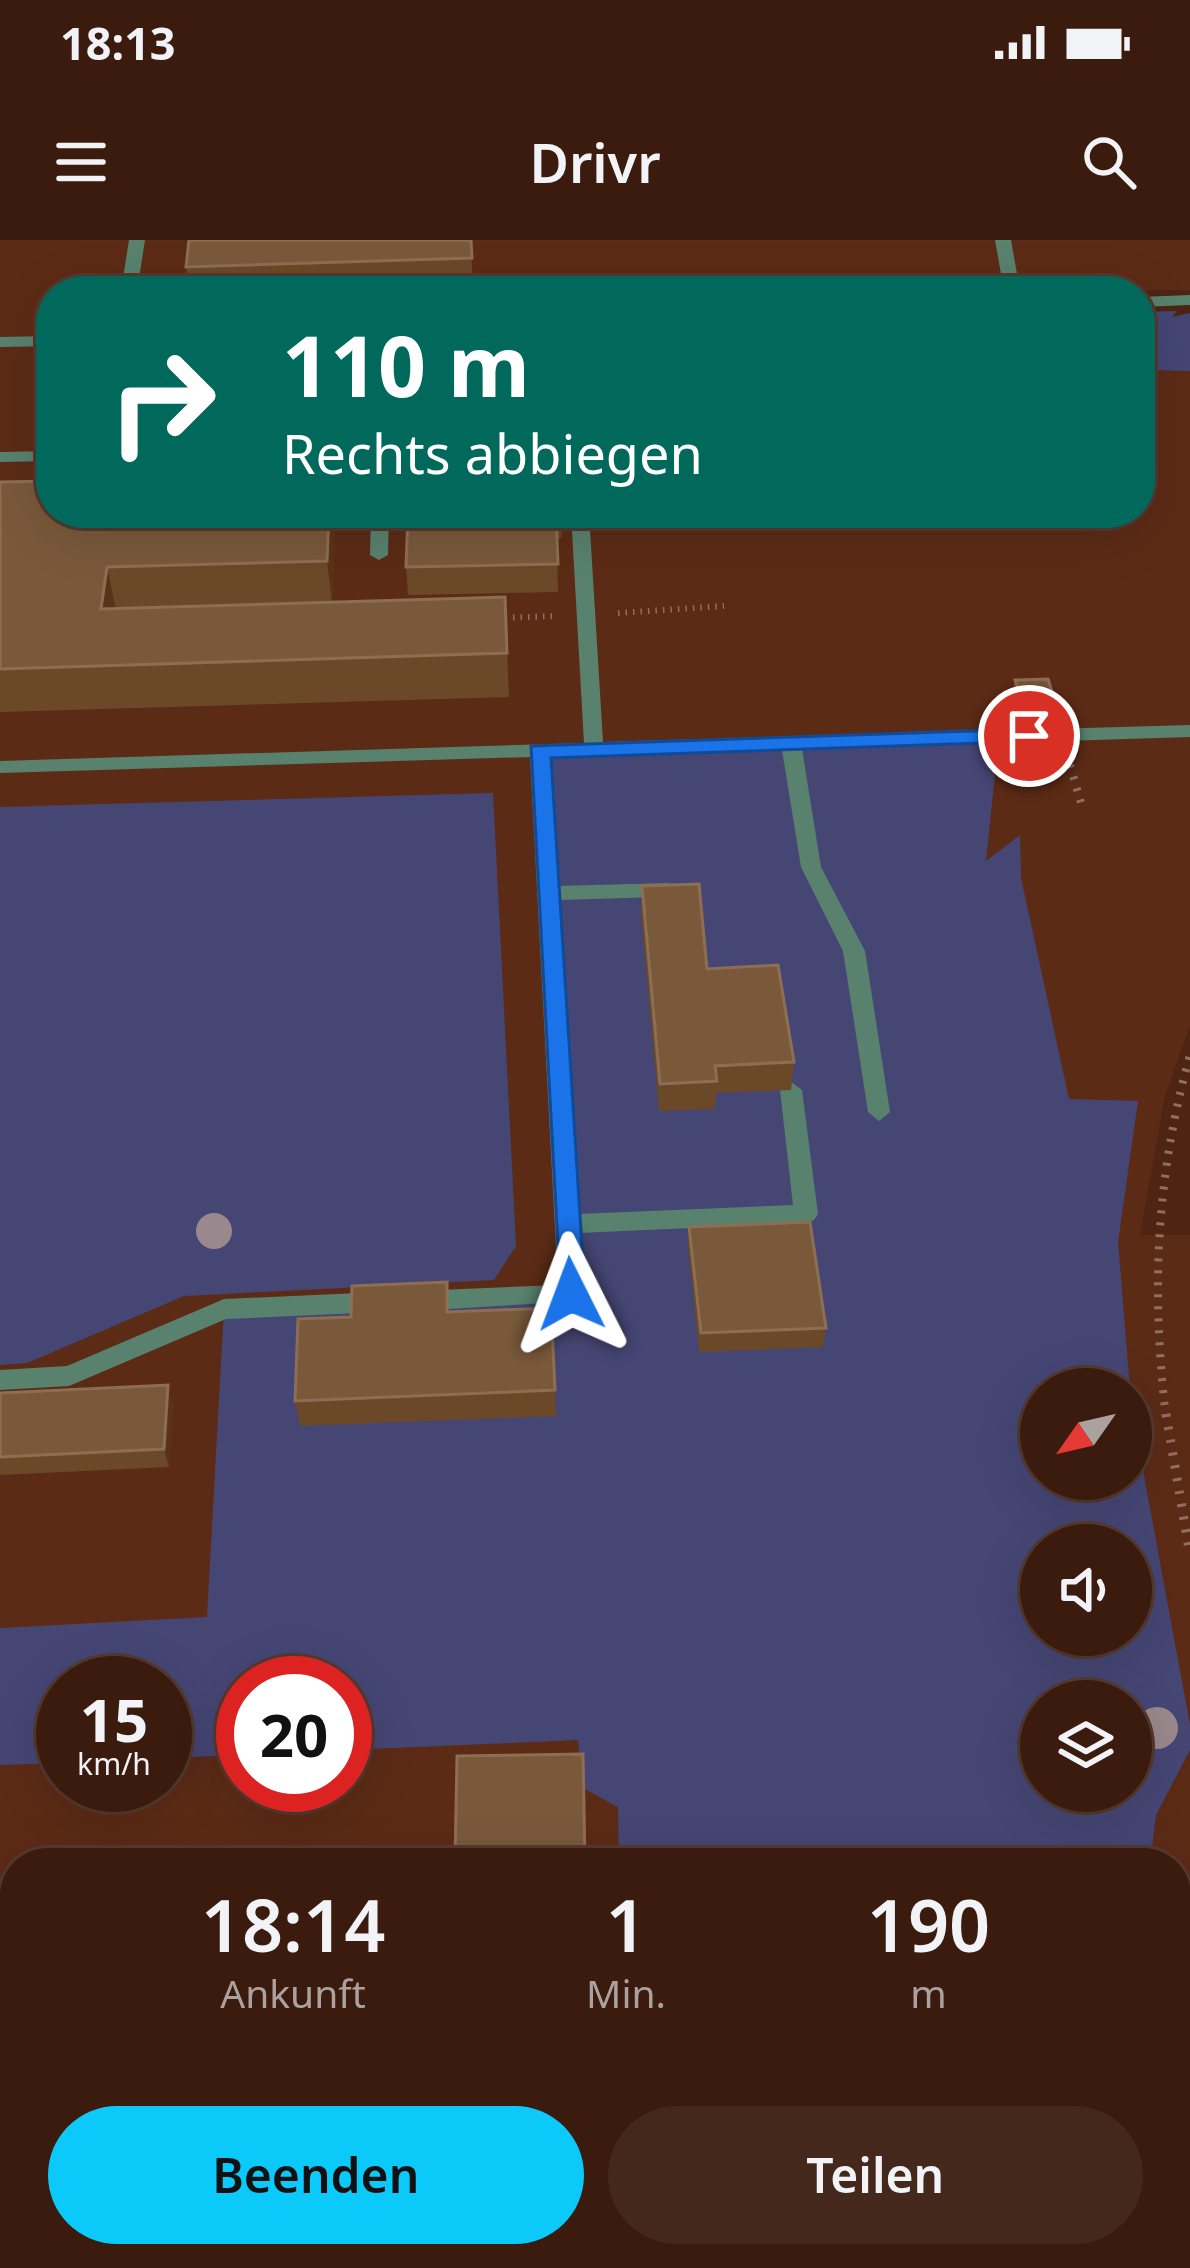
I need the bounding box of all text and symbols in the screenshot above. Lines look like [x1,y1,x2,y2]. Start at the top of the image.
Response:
text: 18:13 [60,12,176,73]
text: Drivr [529,125,661,199]
icon: menu [48,129,114,195]
icon: search [1076,129,1142,195]
text: 110 m [282,307,530,422]
icon: right [84,324,240,480]
text: Rechts abbiegen [282,416,703,490]
pin [978,685,1080,787]
icon: arrive [996,703,1062,769]
position arrow [508,1231,634,1357]
north arrow [1020,1368,1152,1500]
map controls [1020,1368,1152,1812]
button: sound [1020,1524,1152,1656]
speed limit sign: 20 [216,1656,372,1812]
text: 15 [80,1678,148,1760]
button: layers [1020,1680,1152,1812]
text: km/h [77,1743,151,1784]
text: 18:14 [201,1875,385,1973]
text: 1 [605,1875,647,1973]
text: 190 [867,1875,990,1973]
text: Ankunft [220,1966,366,2019]
text: Min. [586,1966,666,2019]
text: m [910,1966,947,2019]
button: Beenden [48,2106,584,2244]
button: Teilen [608,2106,1143,2244]

